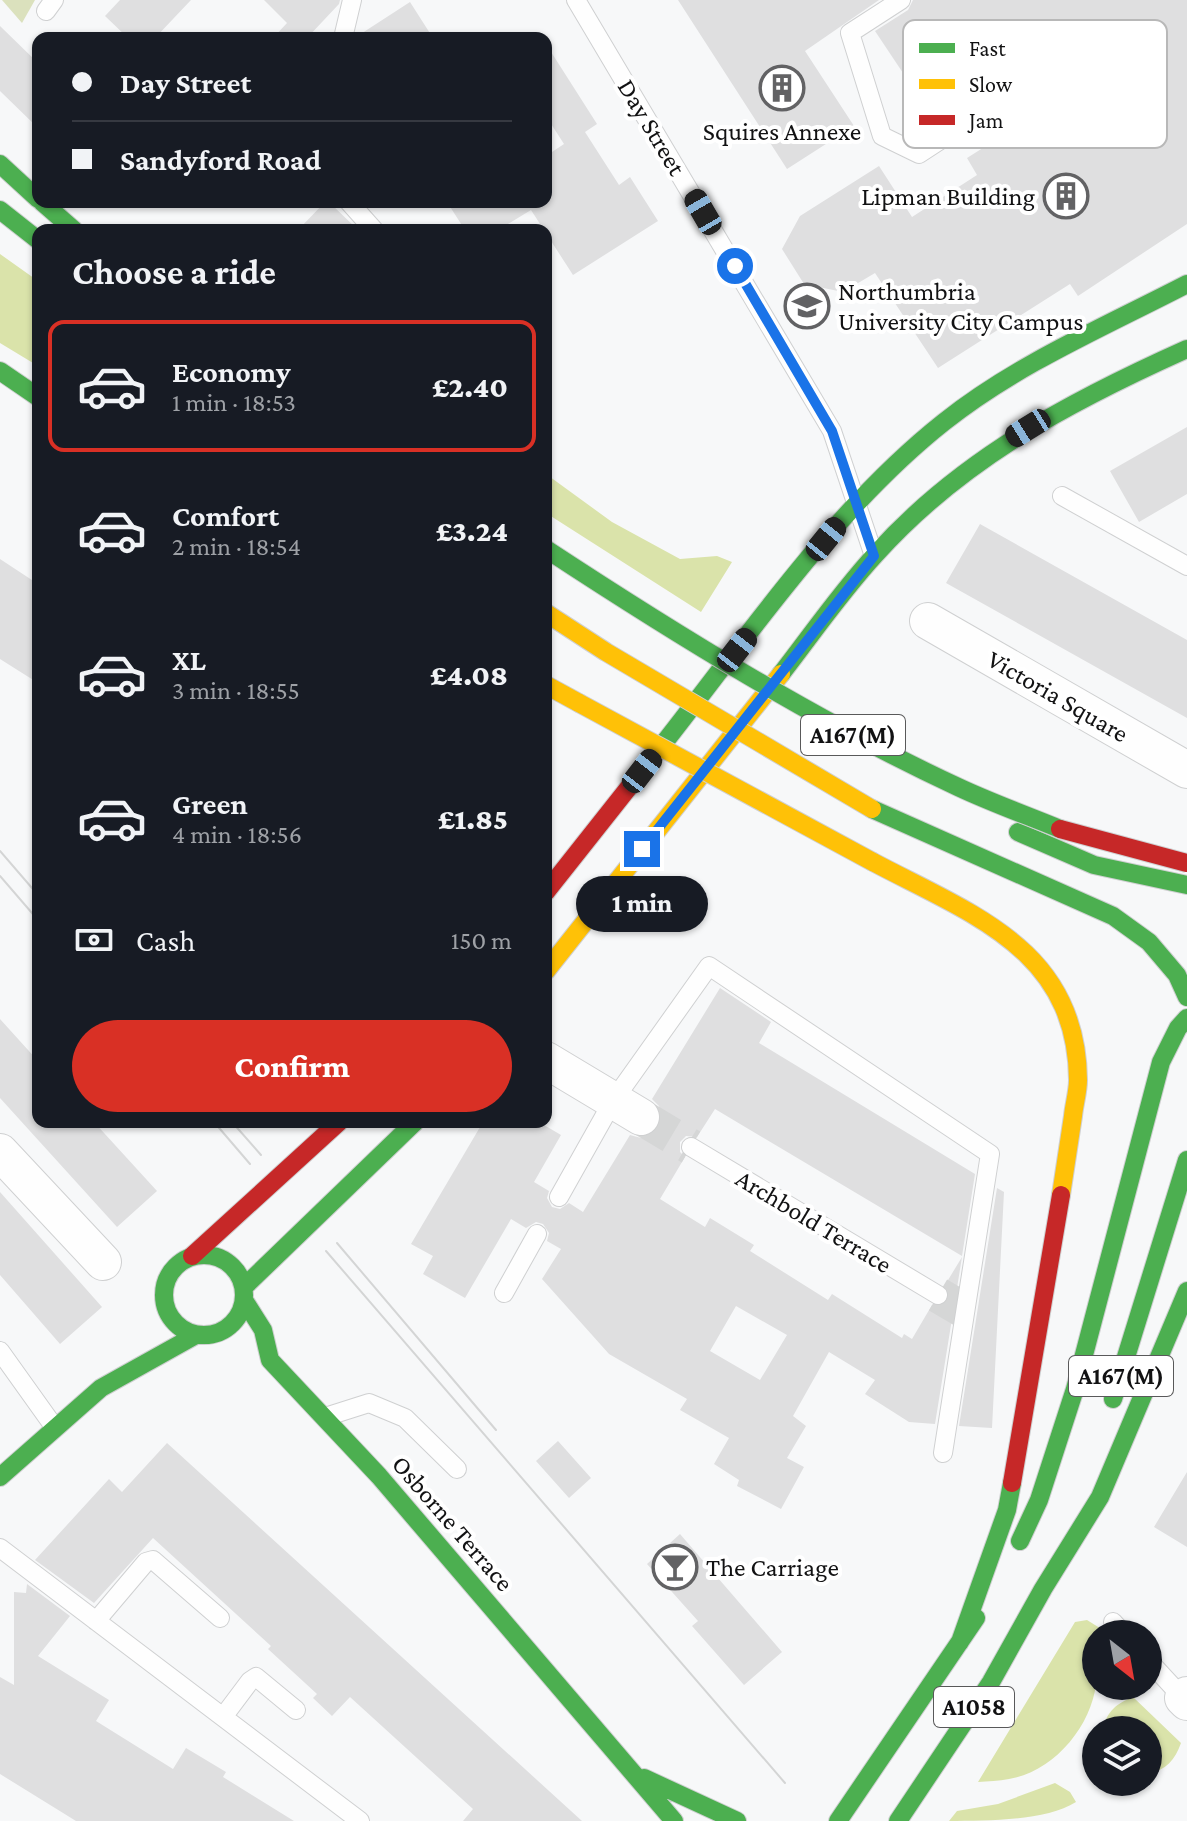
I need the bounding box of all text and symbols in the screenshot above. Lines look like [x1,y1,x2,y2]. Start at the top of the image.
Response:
legend [903,20,1167,148]
text: Fast [969,36,1006,61]
building icon: Squires Annexe [758,64,806,112]
text: Day Street [120,66,251,99]
text: Slow [969,72,1013,97]
street label: Day Street [612,74,692,181]
text: Jam [967,108,1004,133]
place label: Squires Annexe [703,117,861,146]
text: Sandyford Road [120,143,321,176]
building icon: Lipman Building [1042,172,1090,220]
place label: Lipman Building [861,182,1035,211]
car [681,185,725,239]
route start [717,248,753,284]
text: Choose a ride [72,252,276,292]
place label: Northumbria University City Campus [838,277,1083,336]
school or university icon: Northumbria University City Campus [783,282,831,330]
icon: car [76,350,148,422]
text: Economy [172,355,291,388]
text: £2.40 [432,370,508,403]
text: 1 min · 18:53 [172,388,296,417]
car [1001,405,1055,451]
icon: car [76,494,148,566]
text: Comfort [172,499,279,532]
car [802,513,850,565]
text: £3.24 [436,514,508,547]
text: 2 min · 18:54 [172,532,301,561]
car [713,624,761,676]
icon: car [76,638,148,710]
text: XL [172,643,206,676]
street label: Victoria Square [982,644,1133,748]
text: £4.08 [430,658,508,691]
text: 3 min · 18:55 [172,676,300,705]
road number: A167(M) [801,715,905,755]
car [618,745,666,797]
icon: car [76,782,148,854]
text: Green [172,787,248,820]
text: £1.85 [438,802,508,835]
text: 4 min · 18:56 [172,820,302,849]
route end [624,831,660,867]
callout: 1 min [576,877,708,933]
text: 1 min [612,889,672,918]
icon: cash [72,918,116,962]
text: Cash [136,924,195,957]
text: 150 m [451,926,512,955]
button: Confirm [72,1020,512,1112]
street label: Archbold Terrace [731,1164,897,1279]
road number: A167(M) [1069,1356,1173,1396]
street label: Osborne Terrace [386,1450,519,1597]
bar icon: The Carriage [651,1543,699,1591]
place label: The Carriage [706,1553,839,1582]
north arrow [1082,1620,1162,1700]
map controls [1082,1620,1162,1796]
road number: A1058 [934,1687,1014,1727]
button: layers [1082,1716,1162,1796]

